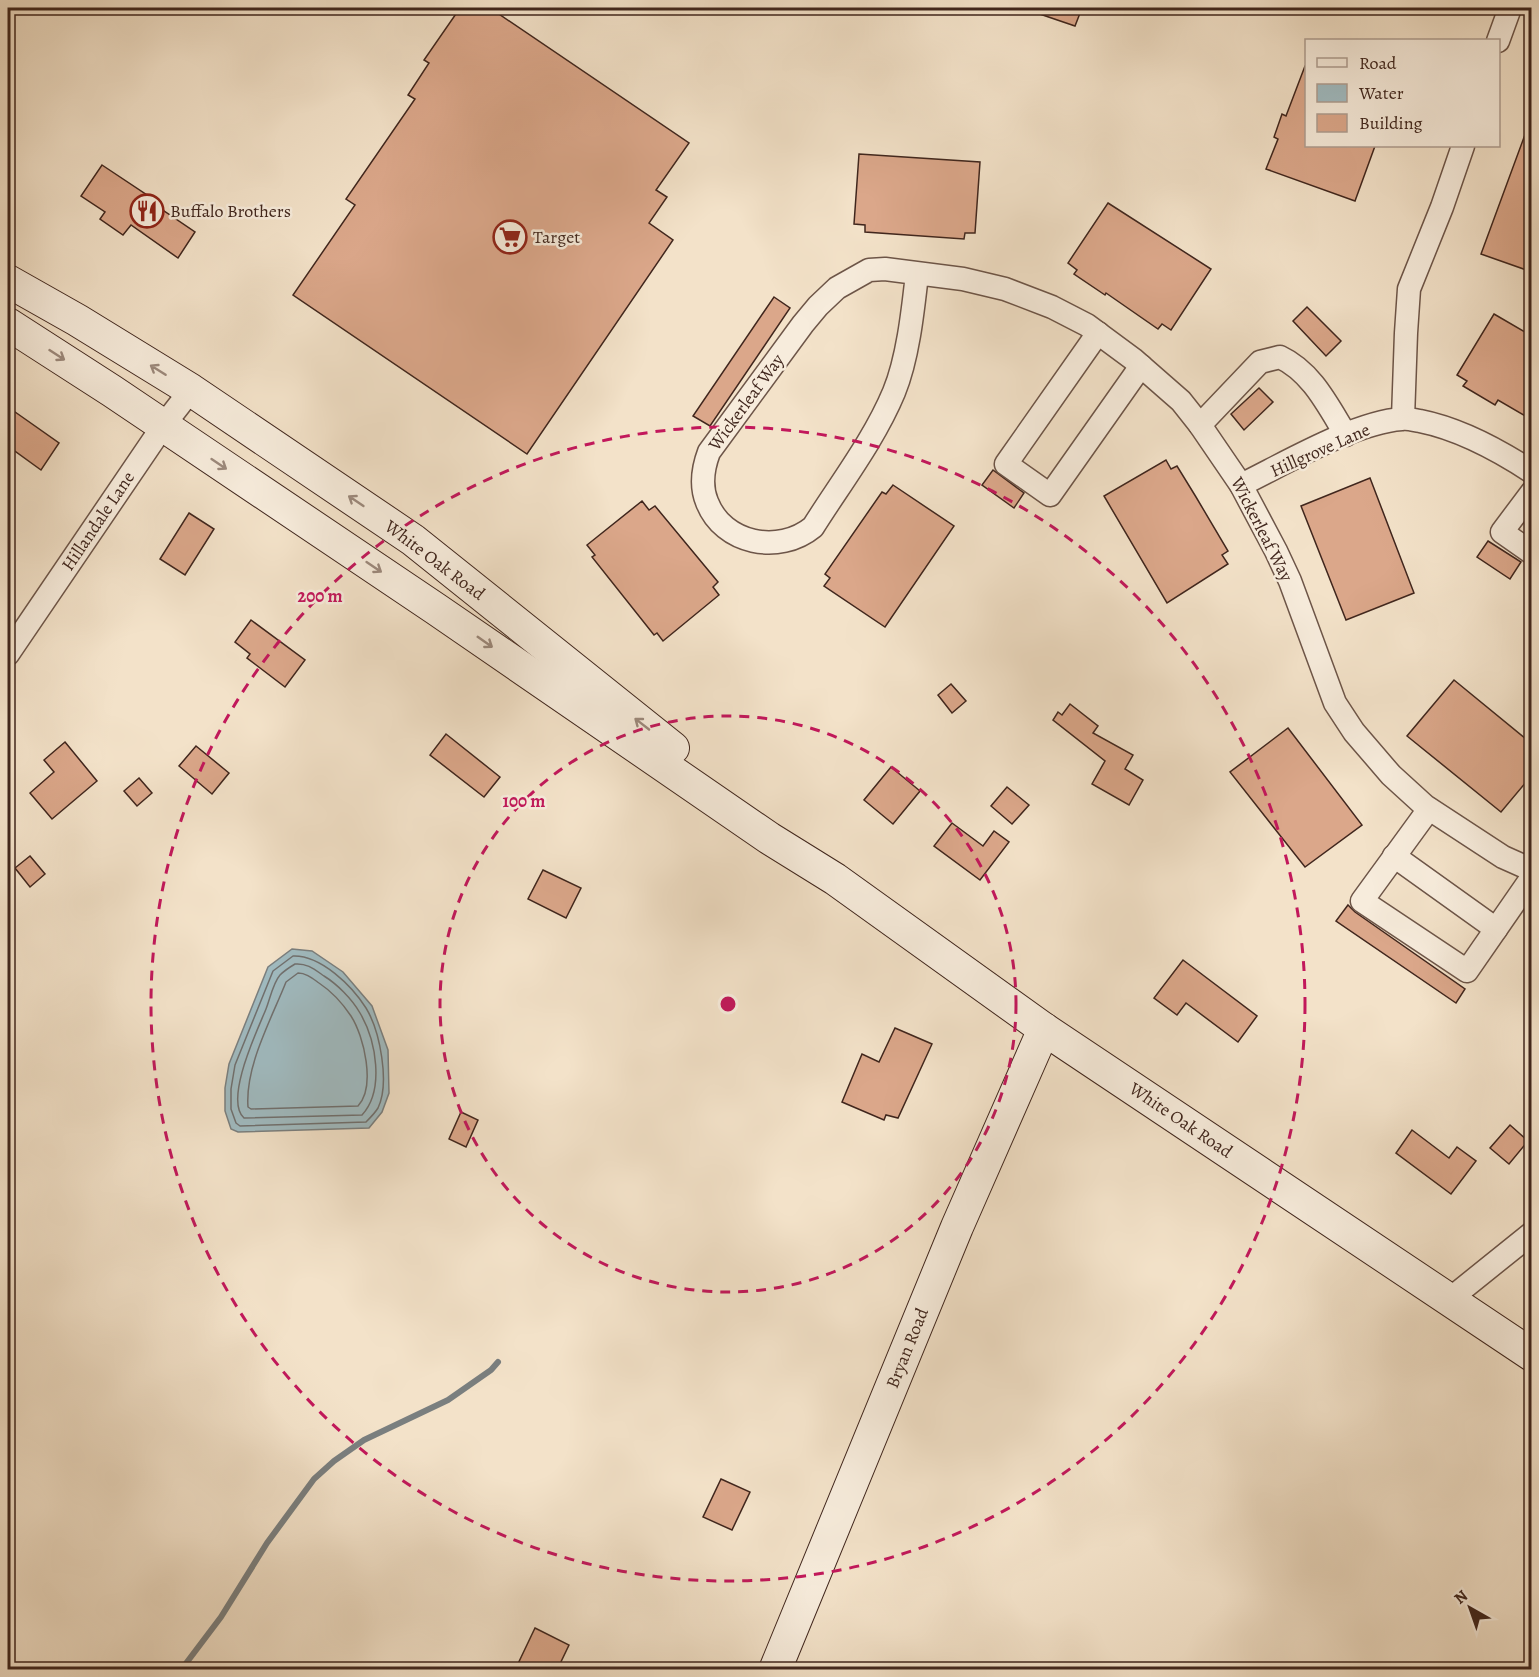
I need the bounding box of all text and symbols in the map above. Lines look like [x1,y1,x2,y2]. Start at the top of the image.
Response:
legend [1305,39,1500,147]
text: Road [1359,51,1397,75]
text: Water [1358,81,1404,105]
text: Building [1359,111,1423,135]
restaurant icon: Buffalo Brothers [129,193,165,229]
place label: Buffalo Brothers [170,199,291,223]
supermarket icon: Target [492,219,528,255]
place label: Target [533,225,580,249]
street label: Wickerleaf Way [702,348,790,456]
one-way arrow [48,350,65,362]
one-way arrow [150,363,167,375]
street label: Hillgrove Lane [1266,417,1374,483]
one-way arrow [210,458,226,470]
street label: Hillandale Lane [56,467,140,575]
street label: Wickerleaf Way [1225,472,1299,586]
one-way arrow [348,495,364,507]
street label: White Oak Road [379,514,490,606]
one-way arrow [365,562,382,574]
text: 200 m [297,584,343,608]
one-way arrow [476,636,492,648]
one-way arrow [634,718,650,731]
text: 100 m [503,789,545,813]
centre of rings [718,994,738,1014]
street label: White Oak Road [1124,1076,1238,1164]
street label: Bryan Road [880,1304,934,1392]
north arrow [1440,1578,1500,1638]
text: N [1449,1585,1473,1609]

